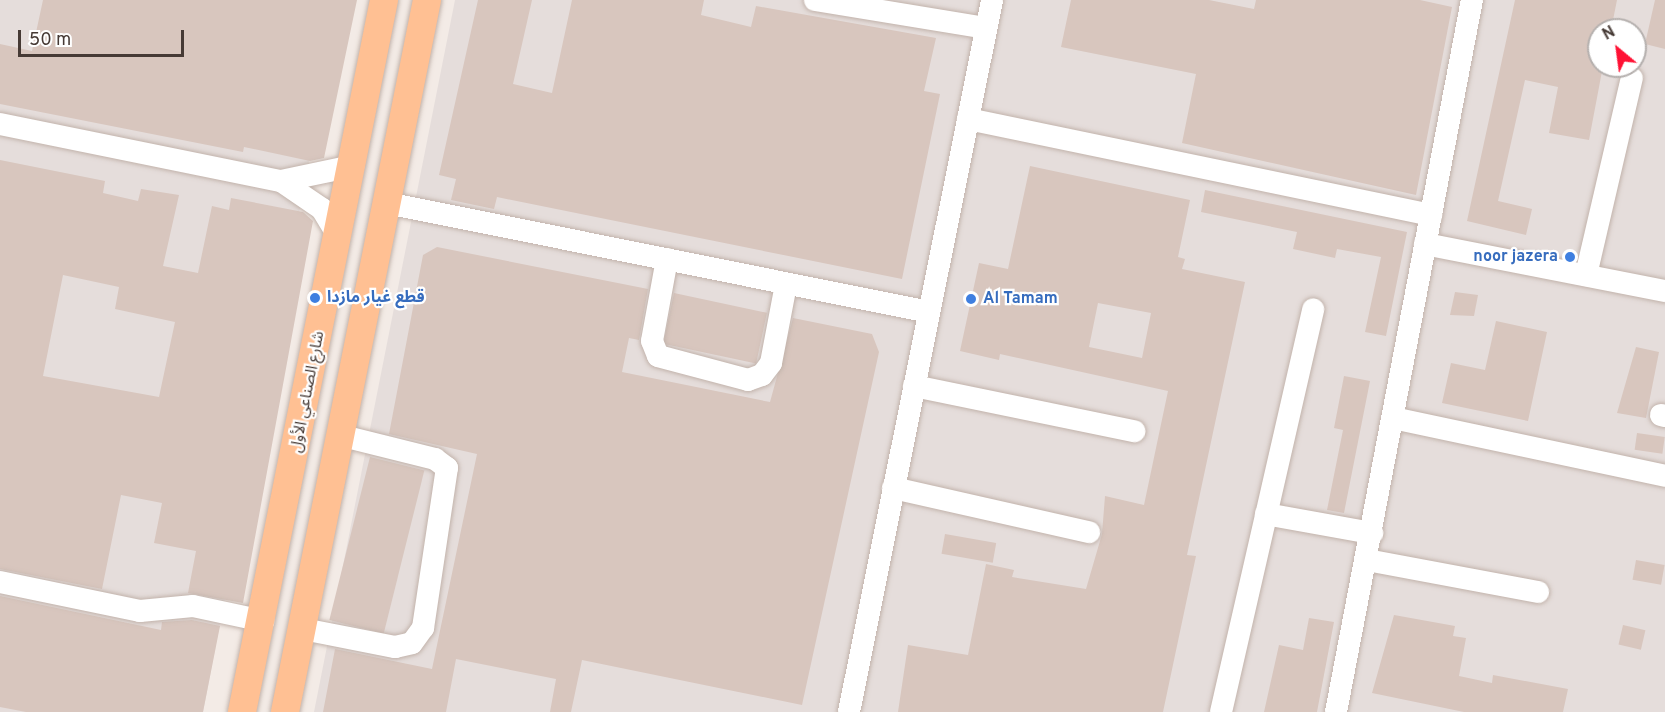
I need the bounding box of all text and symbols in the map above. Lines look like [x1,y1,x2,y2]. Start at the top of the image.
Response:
scale bar [21,18,188,56]
north arrow [1587,18,1647,78]
text: N [1599,22,1619,46]
text: 50 m [29,29,71,52]
place label: noor jazera [1473,247,1558,267]
marker: noor jazera [1563,250,1577,264]
place label: قطع غيار مازدا [327,288,425,308]
place label: Al Tamam [983,289,1058,309]
marker: قطع غيار مازدا [308,291,322,305]
marker: Al Tamam [964,292,978,306]
street label: شارع الصناعي الأول [287,330,329,454]

